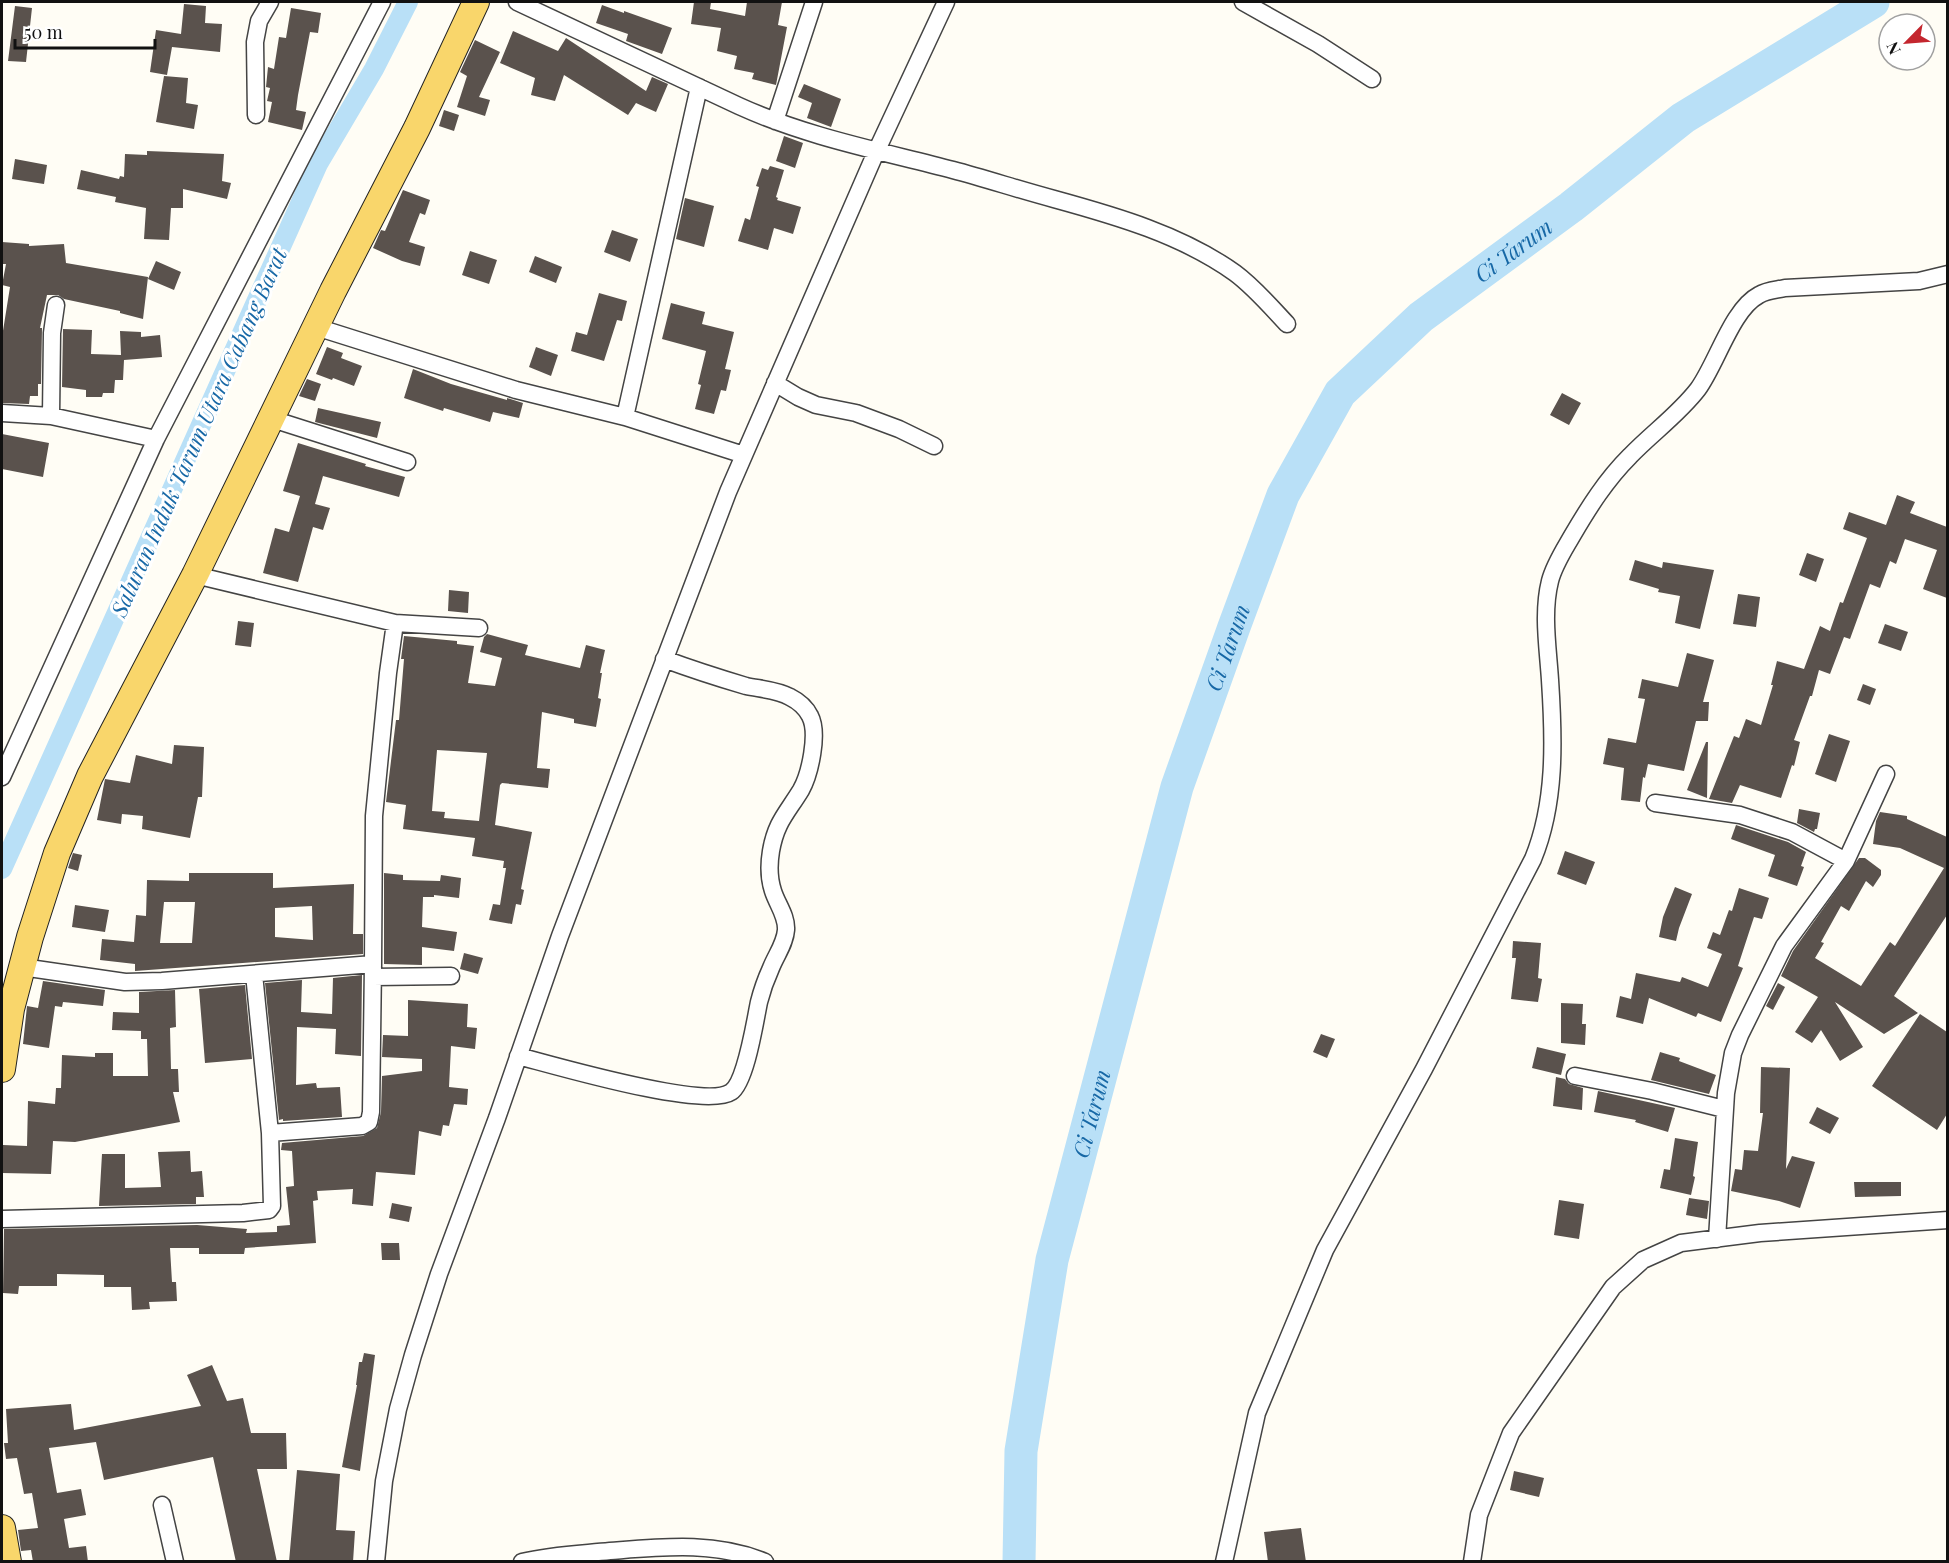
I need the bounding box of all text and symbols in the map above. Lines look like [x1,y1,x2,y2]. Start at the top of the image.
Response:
scale bar [15,12,154,50]
north arrow [1877,12,1937,72]
text: 50 m [24,20,63,44]
text: N [1881,38,1905,58]
water label: Ci Tarum [1467,211,1558,288]
water label: Saluran Induk Tarum Utara Cabang Barat [102,241,294,622]
water label: Ci Tarum [1198,600,1256,695]
water label: Ci Tarum [1065,1066,1117,1161]

